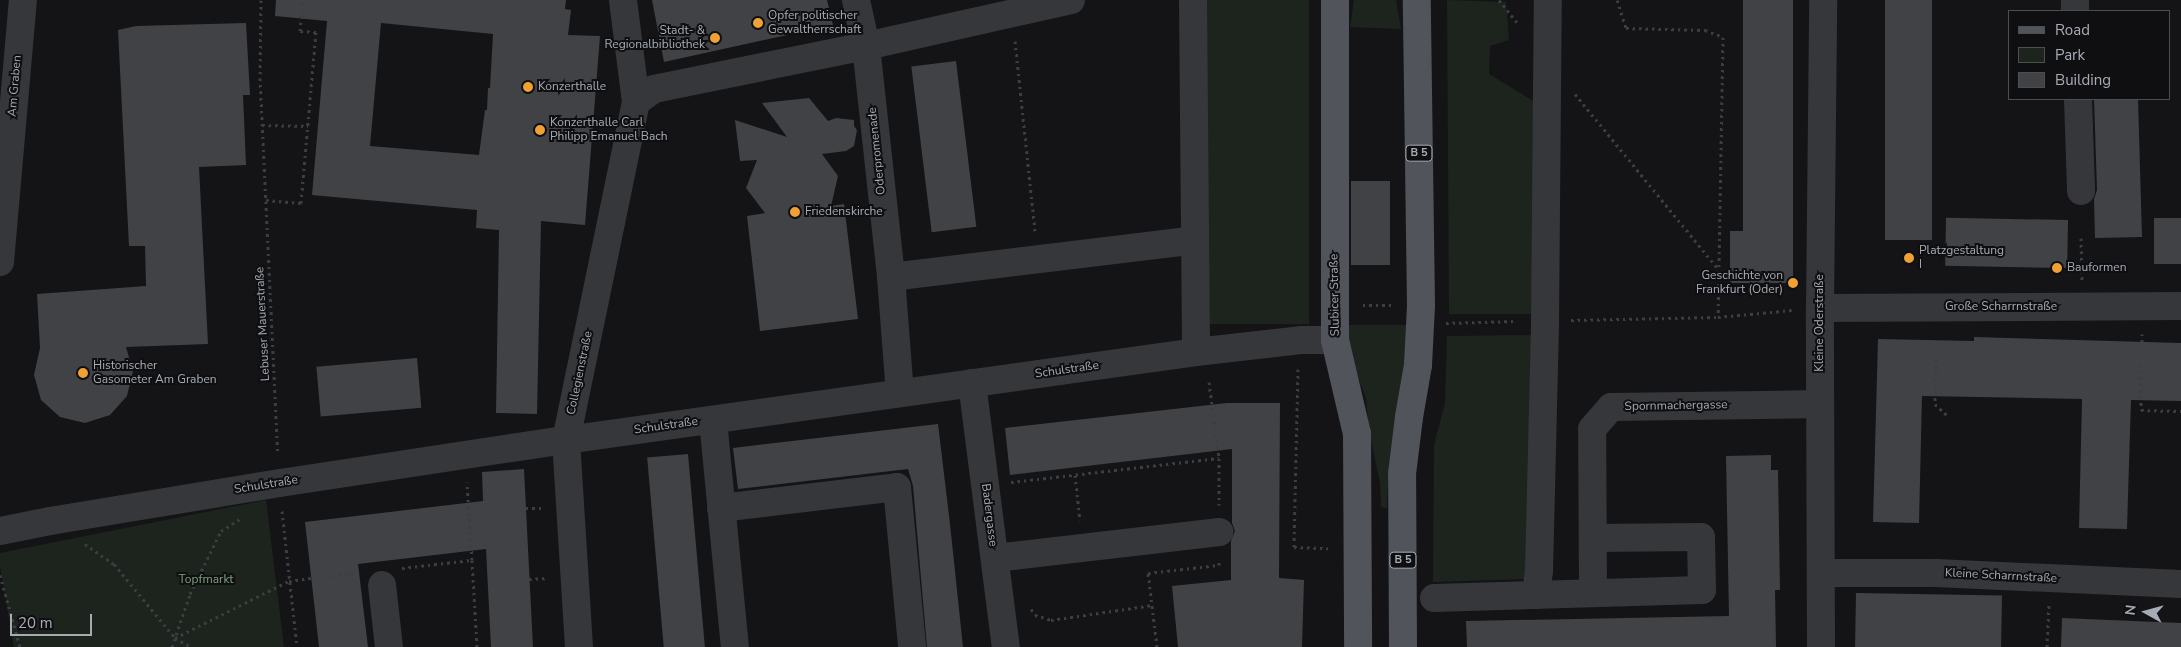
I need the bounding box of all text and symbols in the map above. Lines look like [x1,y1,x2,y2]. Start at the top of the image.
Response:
place label: Opfer politischer Gewaltherrschaft [768,9,861,37]
legend [2008,10,2171,100]
marker: Opfer politischer Gewaltherrschaft [752,17,764,29]
text: Road [2055,20,2090,40]
place label: Stadt- & Regionalbibliothek [604,24,705,52]
marker: Stadt- & Regionalbibliothek [709,32,721,44]
text: Park [2055,45,2085,65]
street label: Am Graben [5,55,25,117]
text: Building [2055,70,2111,90]
place label: Konzerthalle [538,80,606,94]
marker: Konzerthalle [522,81,534,93]
street label: Oderpromenade [865,106,889,196]
place label: Konzerthalle Carl Philipp Emanuel Bach [550,116,668,144]
marker: Konzerthalle Carl Philipp Emanuel Bach [534,124,546,136]
road number: B 5 [1405,144,1433,162]
place label: Friedenskirche [805,205,883,219]
marker: Friedenskirche [789,206,801,218]
place label: Platzgestaltung I [1919,244,2004,272]
marker: Platzgestaltung I [1903,252,1915,264]
street label: Slubicer Straße [1327,254,1343,336]
place label: Bauformen [2067,261,2126,275]
marker: Bauformen [2051,262,2063,274]
street label: Lebuser Mauerstraße [253,267,273,381]
place label: Geschichte von Frankfurt (Oder) [1696,269,1783,297]
street label: Kleine Oderstraße [1813,274,1827,372]
marker: Geschichte von Frankfurt (Oder) [1787,277,1799,289]
street label: Große Scharrnstraße [1945,300,2057,314]
street label: Collegienstraße [564,330,596,416]
street label: Schulstraße [1034,358,1100,382]
place label: Historischer Gasometer Am Graben [93,359,217,387]
marker: Historischer Gasometer Am Graben [77,367,89,379]
street label: Spornmachergasse [1624,398,1728,414]
street label: Schulstraße [633,414,699,438]
street label: Schulstraße [233,473,299,497]
street label: Badergasse [978,483,1000,547]
road number: B 5 [1389,552,1417,568]
street label: Kleine Scharrnstraße [1945,566,2057,586]
park label: Topfmarkt [179,573,233,587]
north arrow [2121,587,2171,637]
scale bar [12,604,95,636]
text: N [2121,604,2141,616]
text: 20 m [18,613,53,633]

